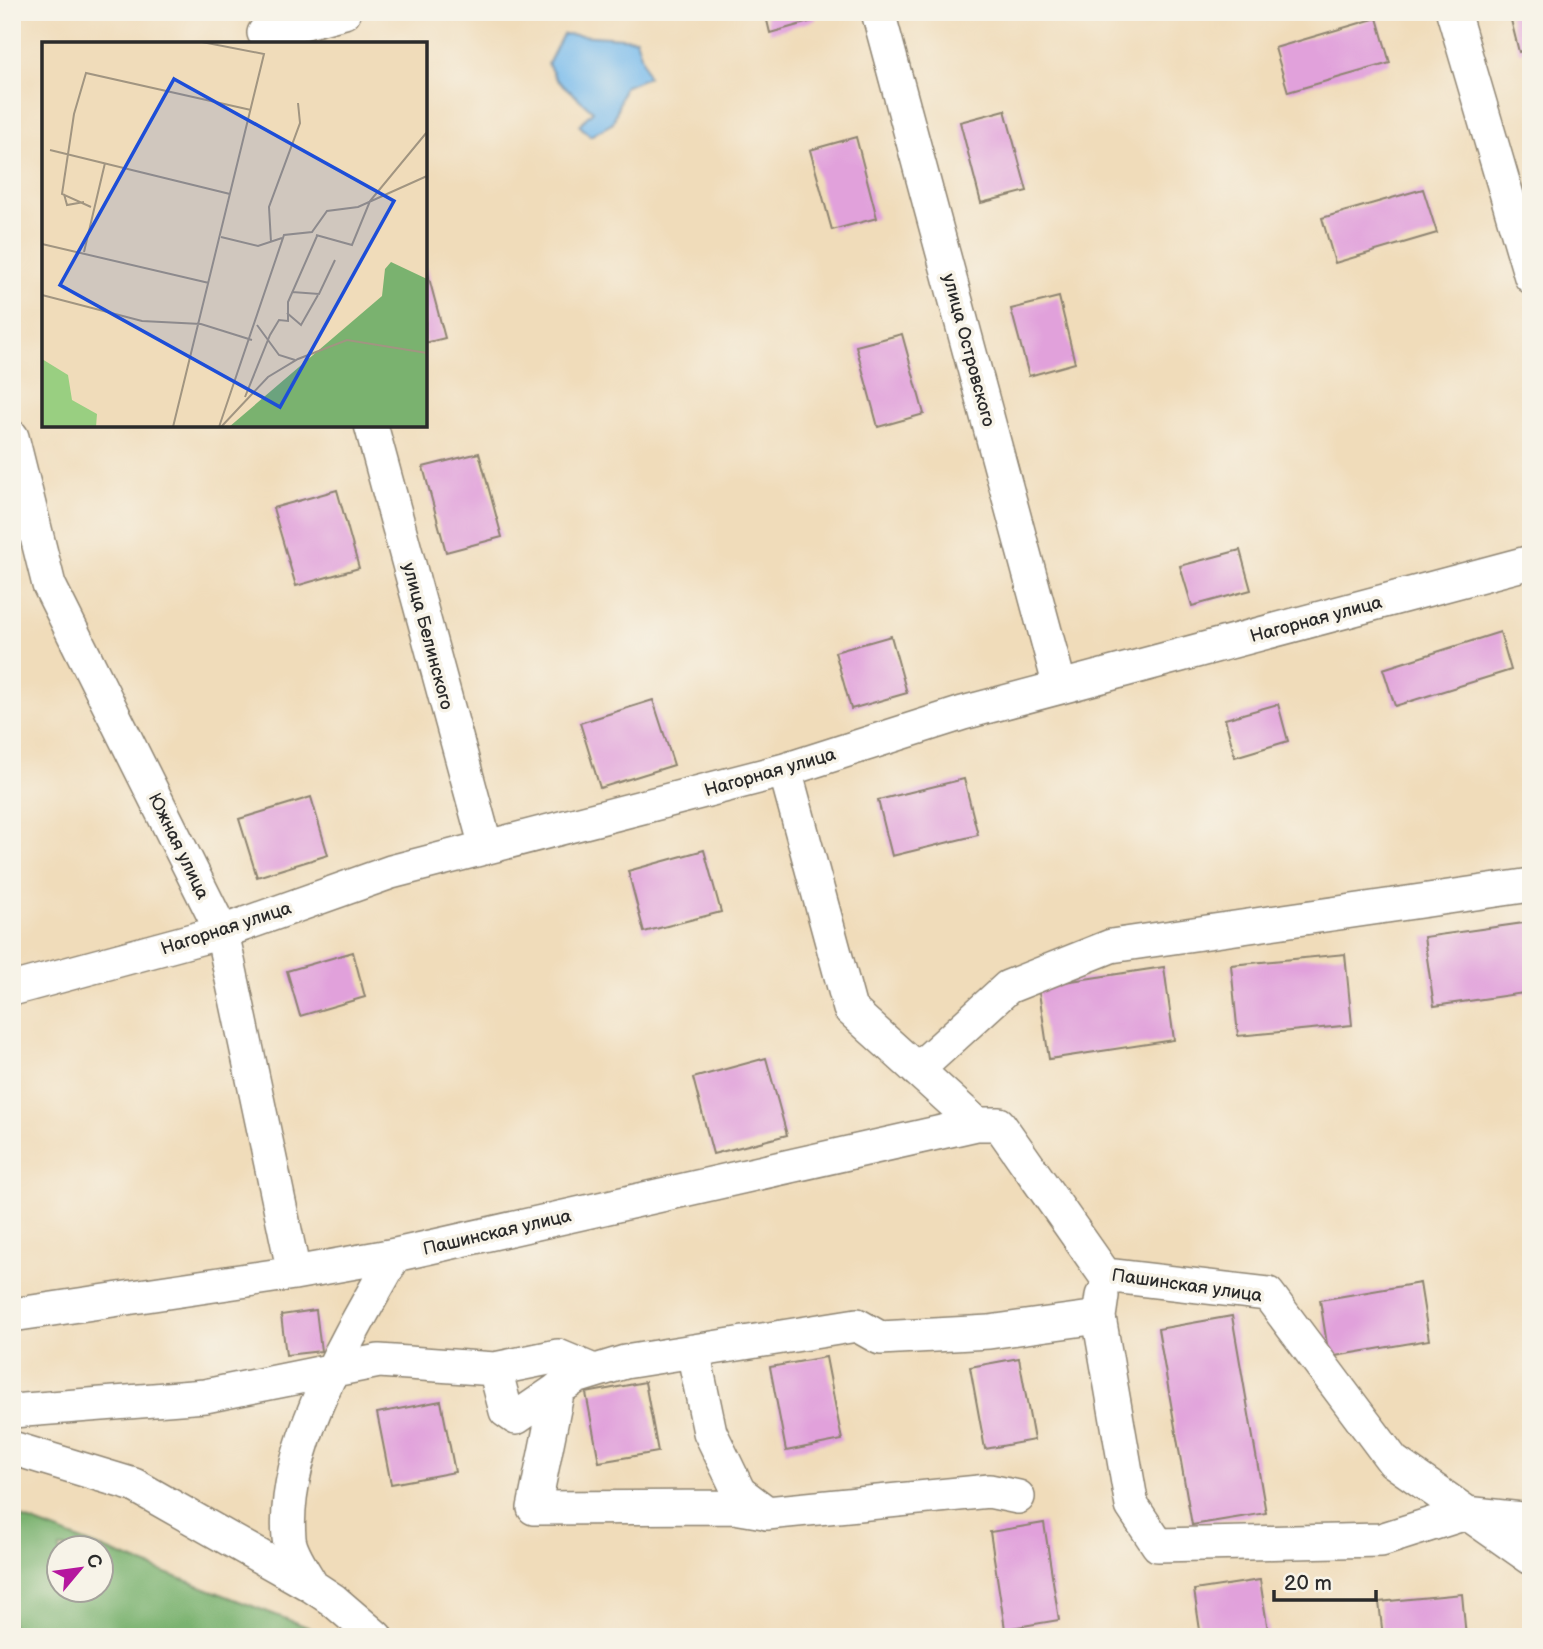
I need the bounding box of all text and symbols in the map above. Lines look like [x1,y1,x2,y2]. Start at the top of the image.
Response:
inset map [42,42,427,427]
street label: улица Островского [938,271,999,429]
street label: улица Белинского [398,560,457,712]
street label: Нагорная улица [1248,592,1385,647]
street label: Нагорная улица [702,744,839,801]
street label: Южная улица [144,790,213,903]
street label: Нагорная улица [158,897,294,959]
street label: Пашинская улица [421,1205,574,1260]
street label: Пашинская улица [1110,1265,1264,1306]
north arrow [46,1534,116,1604]
text: С [80,1550,107,1573]
scale bar [1274,1558,1375,1602]
text: 20 m [1284,1571,1332,1596]

